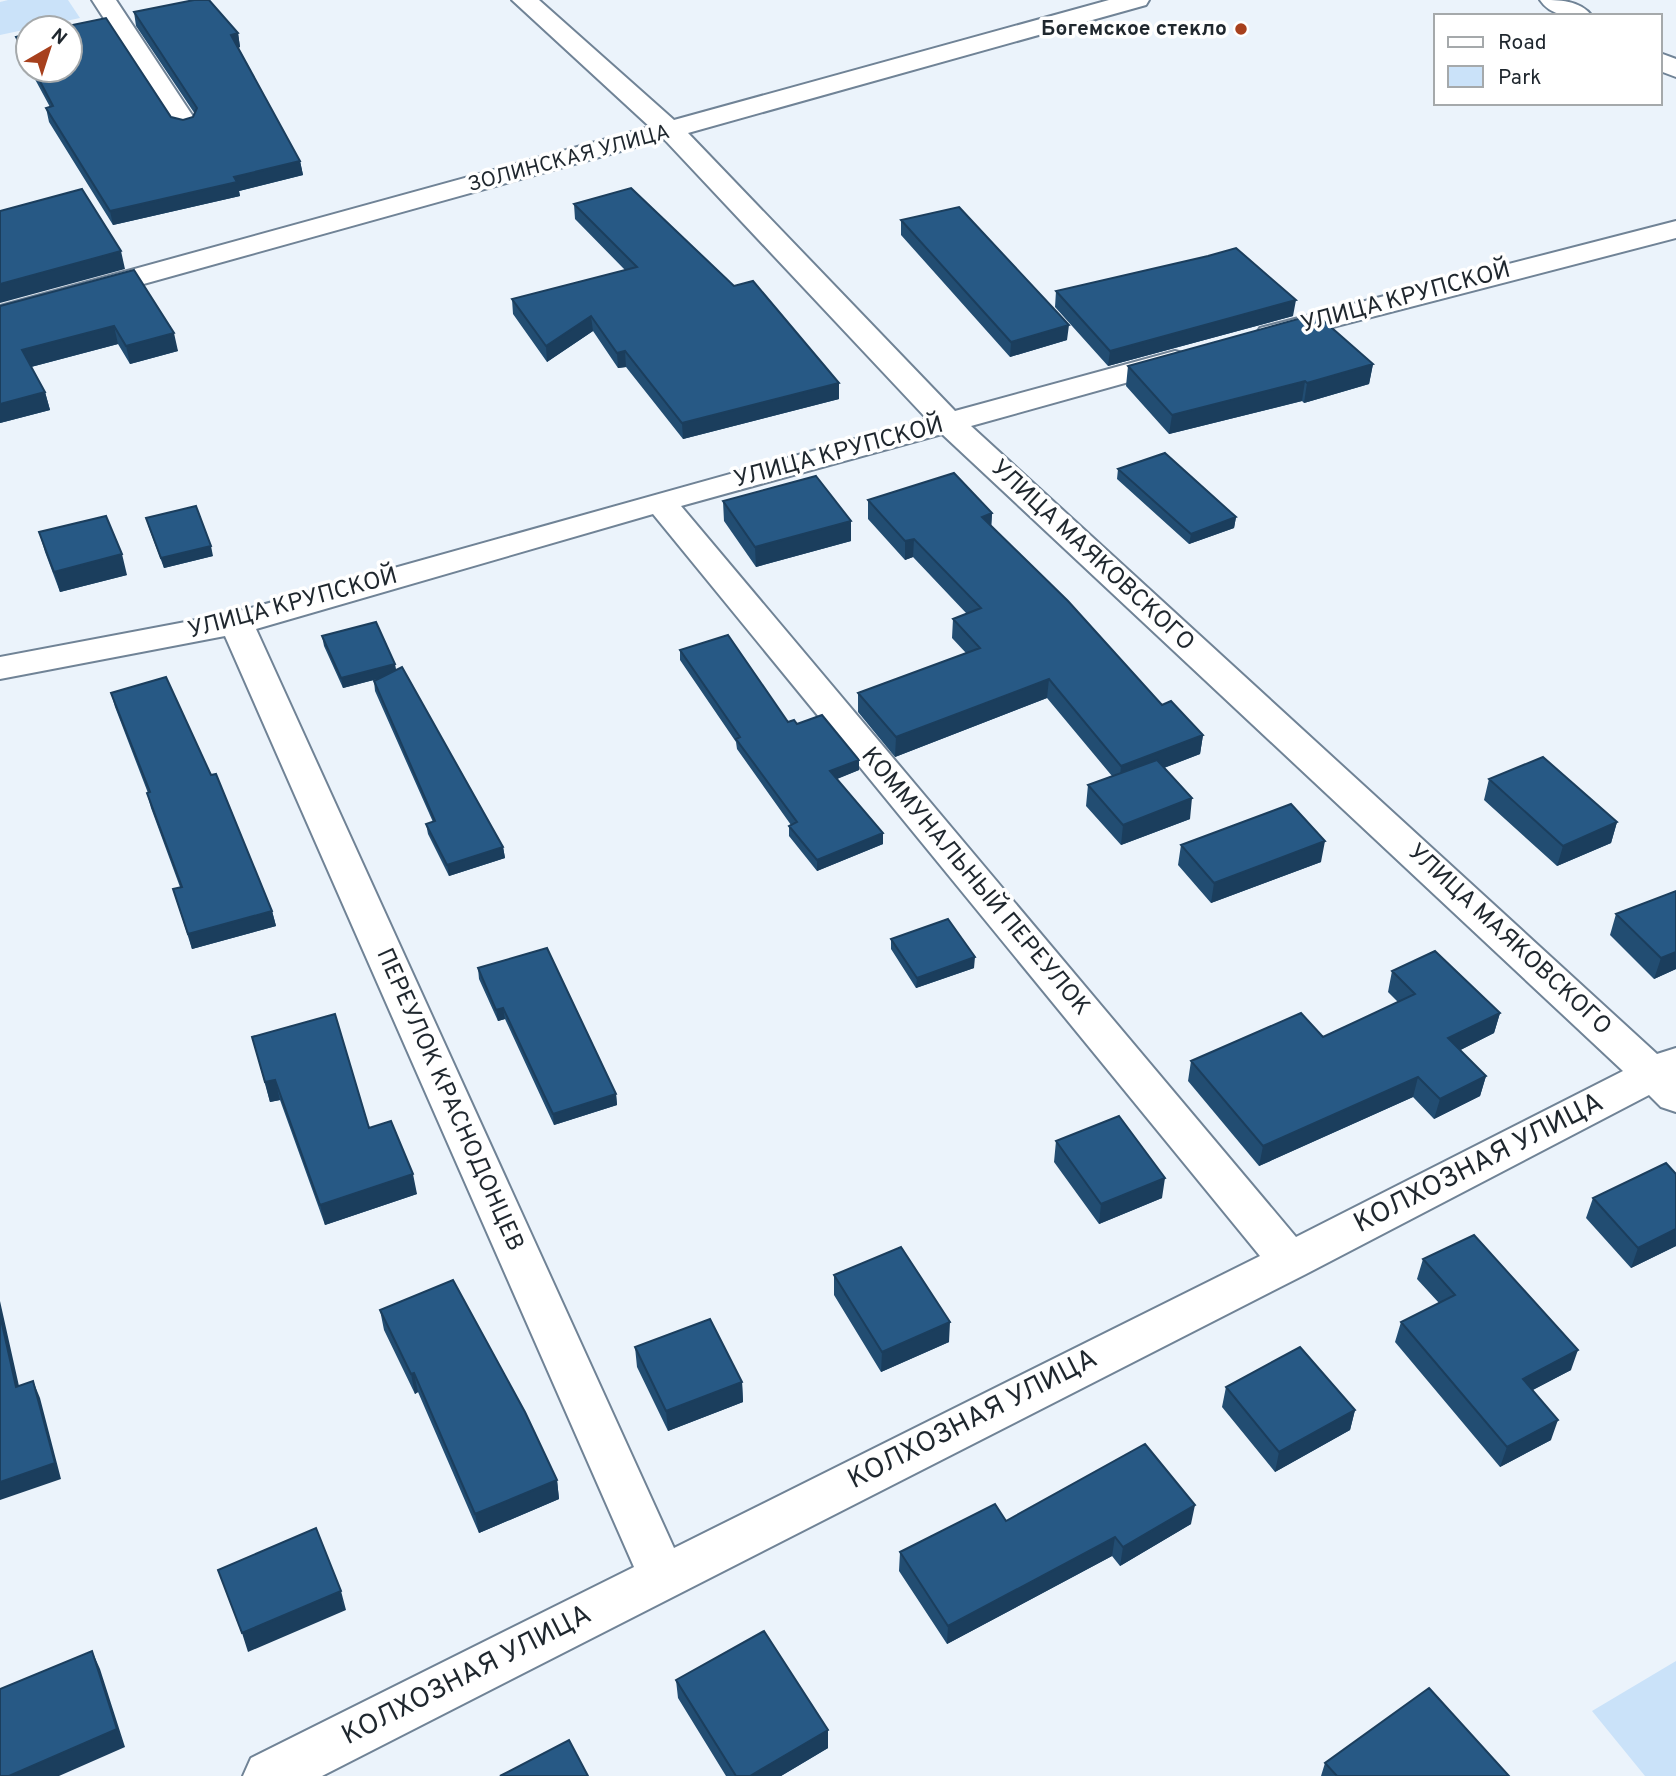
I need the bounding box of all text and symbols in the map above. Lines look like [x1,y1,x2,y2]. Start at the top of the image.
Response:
north arrow [14,14,84,84]
legend [1434,14,1662,105]
place label: Богемское стекло [1041,16,1227,43]
marker: Богемское стекло [1233,21,1249,37]
text: N [46,24,71,51]
text: Road [1498,30,1547,57]
text: Park [1498,65,1541,92]
street label: ЗОЛИНСКАЯ УЛИЦА [465,119,673,199]
street label: УЛИЦА КРУПСКОЙ [1297,254,1514,340]
street label: УЛИЦА КРУПСКОЙ [730,409,947,495]
street label: УЛИЦА МАЯКОВСКОГО [984,454,1200,658]
street label: УЛИЦА КРУПСКОЙ [184,560,401,646]
street label: КОММУНАЛЬНЫЙ ПЕРЕУЛОК [854,741,1098,1022]
street label: УЛИЦА МАЯКОВСКОГО [1401,838,1617,1042]
street label: ПЕРЕУЛОК КРАСНОДОНЦЕВ [369,944,529,1256]
street label: КОЛХОЗНАЯ УЛИЦА [1348,1085,1610,1243]
street label: КОЛХОЗНАЯ УЛИЦА [842,1341,1104,1499]
street label: КОЛХОЗНАЯ УЛИЦА [336,1597,598,1755]

